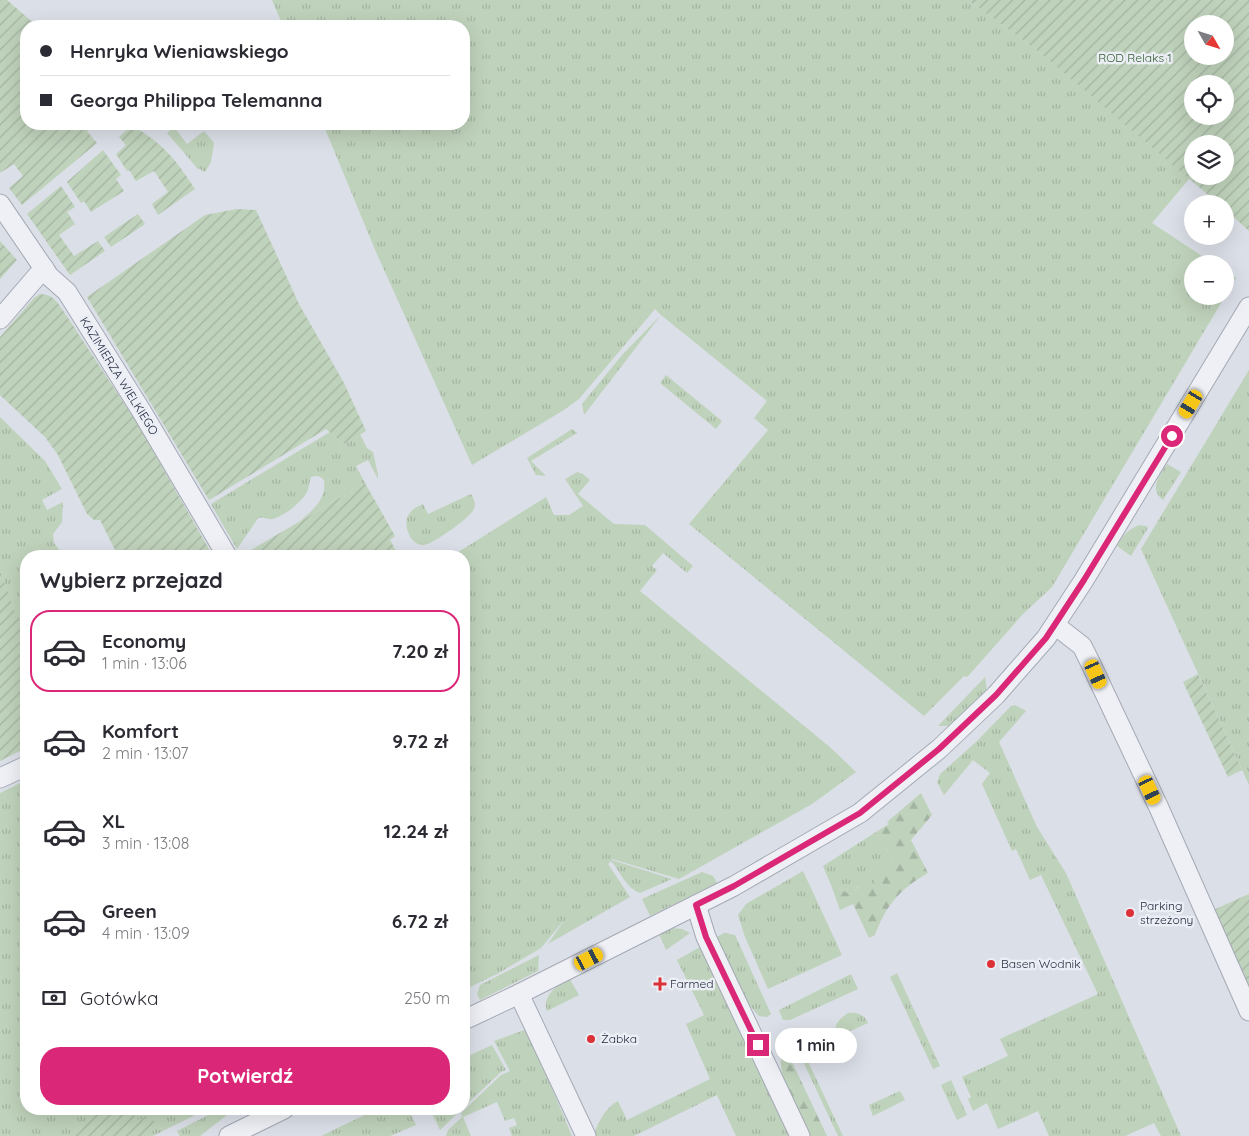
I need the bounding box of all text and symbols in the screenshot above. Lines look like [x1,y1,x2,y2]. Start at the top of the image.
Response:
north arrow [1184,15,1234,65]
map controls [1184,15,1234,305]
text: Henryka Wieniawskiego [70,39,288,63]
park label: ROD Relaks 1 [1098,50,1172,65]
button: locate [1184,75,1234,125]
text: Georga Philippa Telemanna [70,88,322,112]
button: layers [1184,135,1234,185]
button: + [1184,195,1234,245]
button: − [1184,255,1234,305]
street label: KAZIMIERZA WIELKIEGO [77,314,162,438]
car [1176,387,1205,421]
route start [1161,425,1183,447]
text: Wybierz przejazd [40,566,223,594]
icon: car [42,629,87,674]
text: Economy [102,629,186,653]
text: 7.20 zł [392,639,448,663]
text: 1 min · 13:06 [102,653,187,673]
car [1083,657,1108,691]
icon: car [42,719,87,764]
text: Komfort [102,719,179,743]
text: 9.72 zł [392,729,448,753]
text: 2 min · 13:07 [102,743,189,763]
car [1136,773,1163,807]
icon: car [42,809,87,854]
text: XL [102,809,125,833]
text: 12.24 zł [383,819,448,843]
text: 3 min · 13:08 [102,833,189,853]
place label: Parking strzeżony [1140,898,1193,927]
icon: car [42,899,87,944]
text: Green [102,899,157,923]
marker: Parking strzeżony [1124,907,1136,919]
text: 6.72 zł [392,909,448,933]
text: 4 min · 13:09 [102,923,190,943]
car [572,946,605,972]
place label: Basen Wodnik [1001,956,1081,971]
marker: Basen Wodnik [985,958,997,970]
place label: Farmed [670,976,713,991]
marker: Farmed [654,978,666,990]
icon: cash [40,984,68,1012]
text: Gotówka [80,986,159,1010]
text: 250 m [404,988,450,1008]
callout: 1 min [776,1028,858,1062]
place label: Żabka [601,1031,637,1046]
marker: Żabka [585,1033,597,1045]
route end [747,1034,769,1056]
text: 1 min [797,1035,835,1055]
button: Potwierdź [40,1047,450,1105]

